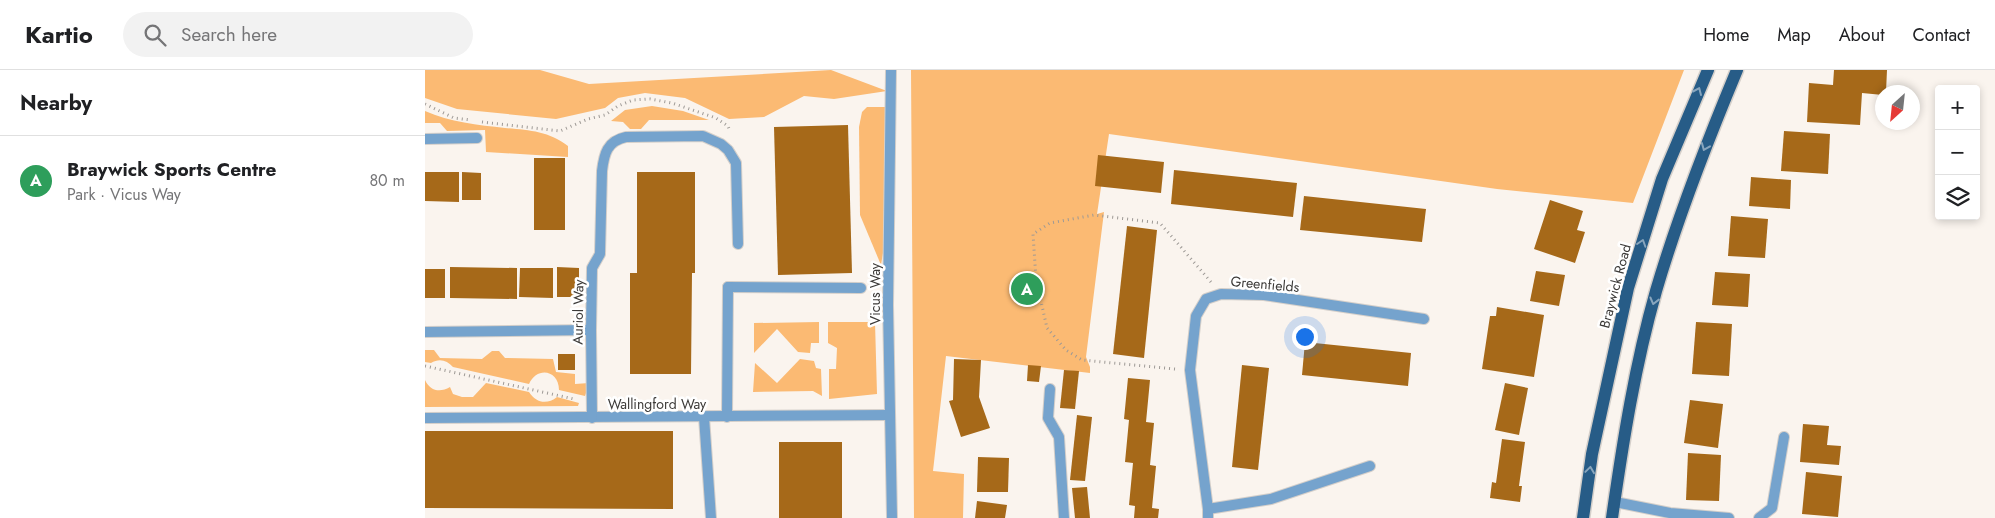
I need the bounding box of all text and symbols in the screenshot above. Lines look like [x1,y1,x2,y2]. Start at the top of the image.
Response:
search box [123,12,473,57]
text: Kartio [25,17,93,52]
icon: search [141,21,169,49]
text: Search here [181,21,277,48]
text: Home [1703,22,1749,48]
text: Map [1777,22,1811,48]
text: About [1839,22,1884,48]
text: Contact [1912,22,1970,48]
north arrow [1875,85,1920,130]
map controls [1935,85,1980,220]
button: + [1935,85,1980,130]
one-way arrow [1692,87,1703,96]
text: Nearby [20,88,92,118]
button: − [1935,130,1980,175]
one-way arrow [1701,142,1712,151]
text: Braywick Sports Centre [67,156,276,183]
text: A [30,169,42,192]
text: 80 m [369,169,405,192]
button: layers [1935,175,1980,220]
text: Park · Vicus Way [67,183,181,206]
one-way arrow [1636,240,1646,248]
street label: Braywick Road [1594,242,1636,330]
street label: Vicus Way [865,262,885,325]
pin: A [1011,270,1043,308]
street label: Greenfields [1230,271,1301,297]
street label: Auriol Way [567,278,589,345]
one-way arrow [1649,297,1660,306]
your location [1292,324,1318,350]
street label: Wallingford Way [608,394,707,414]
one-way arrow [1584,465,1594,474]

